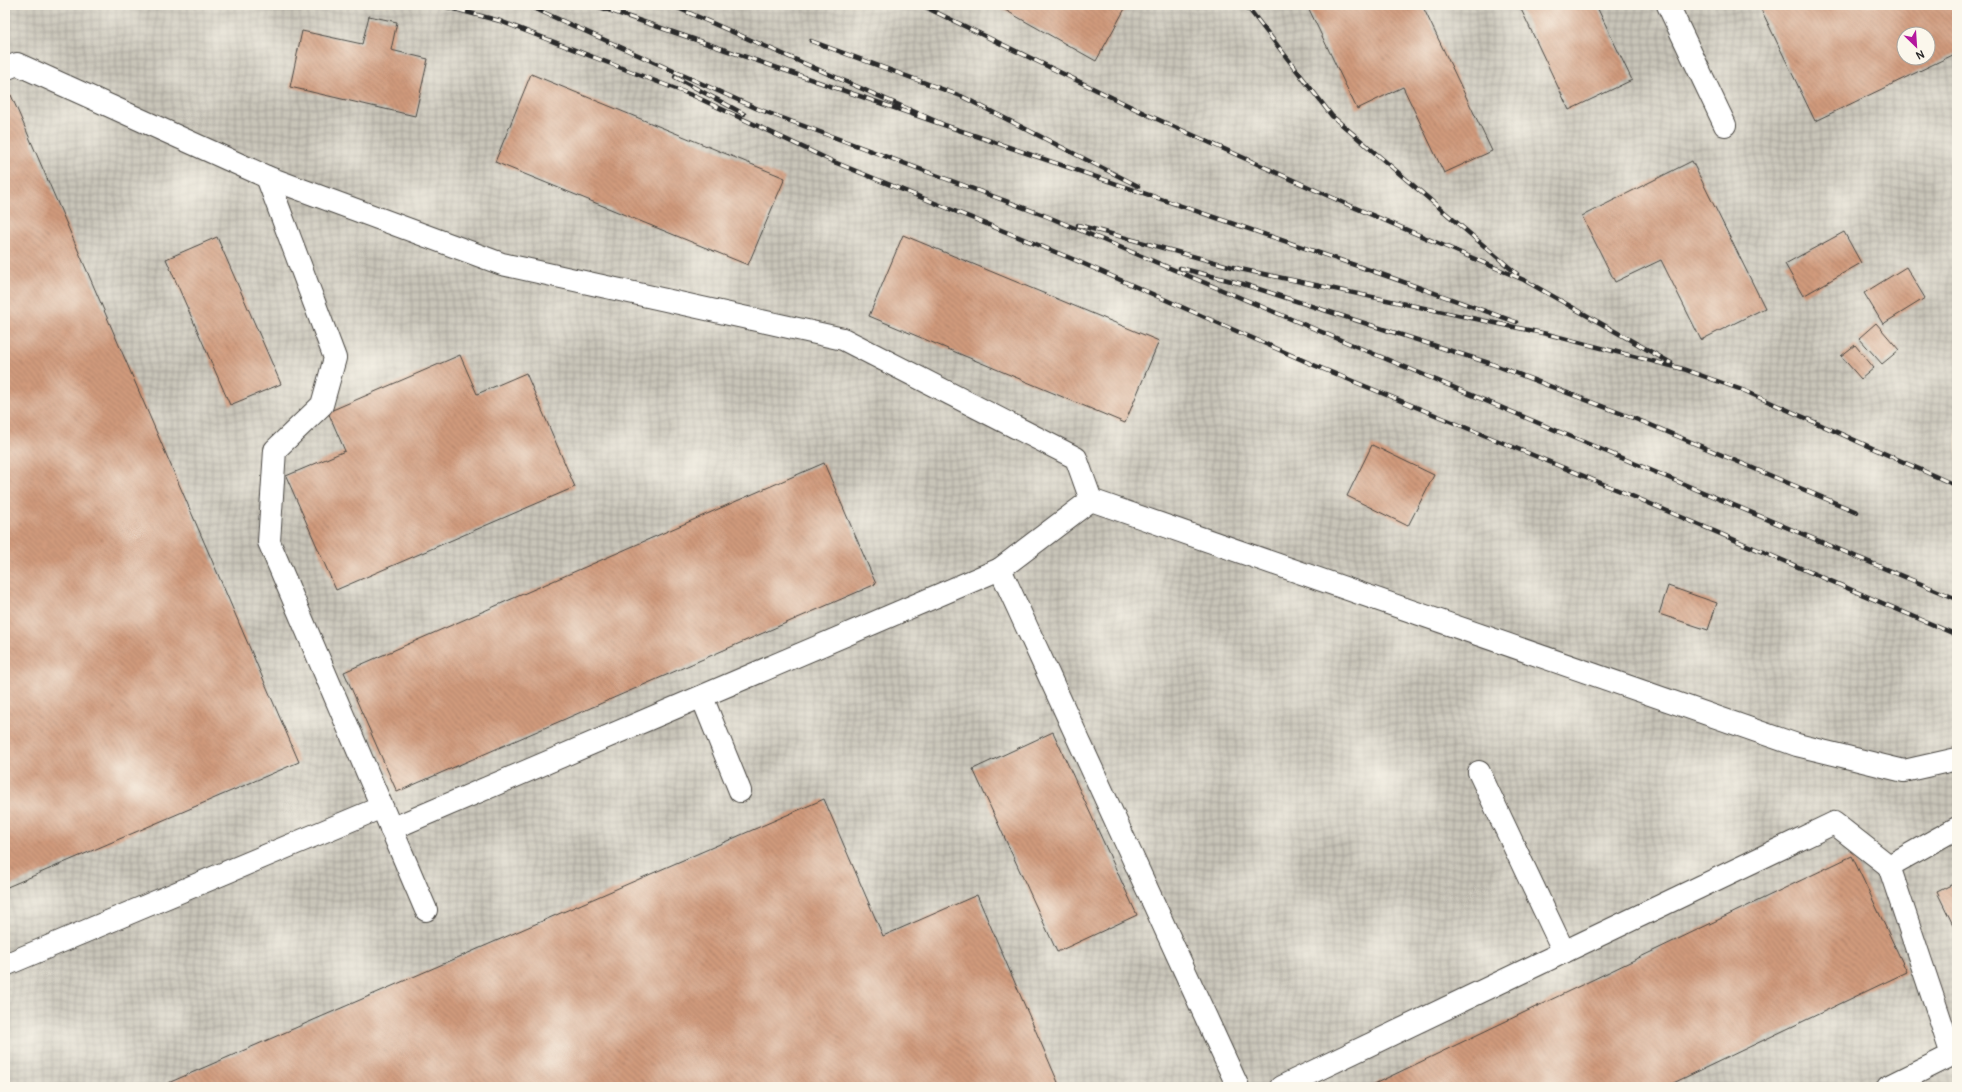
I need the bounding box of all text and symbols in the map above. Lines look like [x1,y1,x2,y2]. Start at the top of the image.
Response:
north arrow [1896,26,1936,66]
text: N [1913,47,1926,62]

